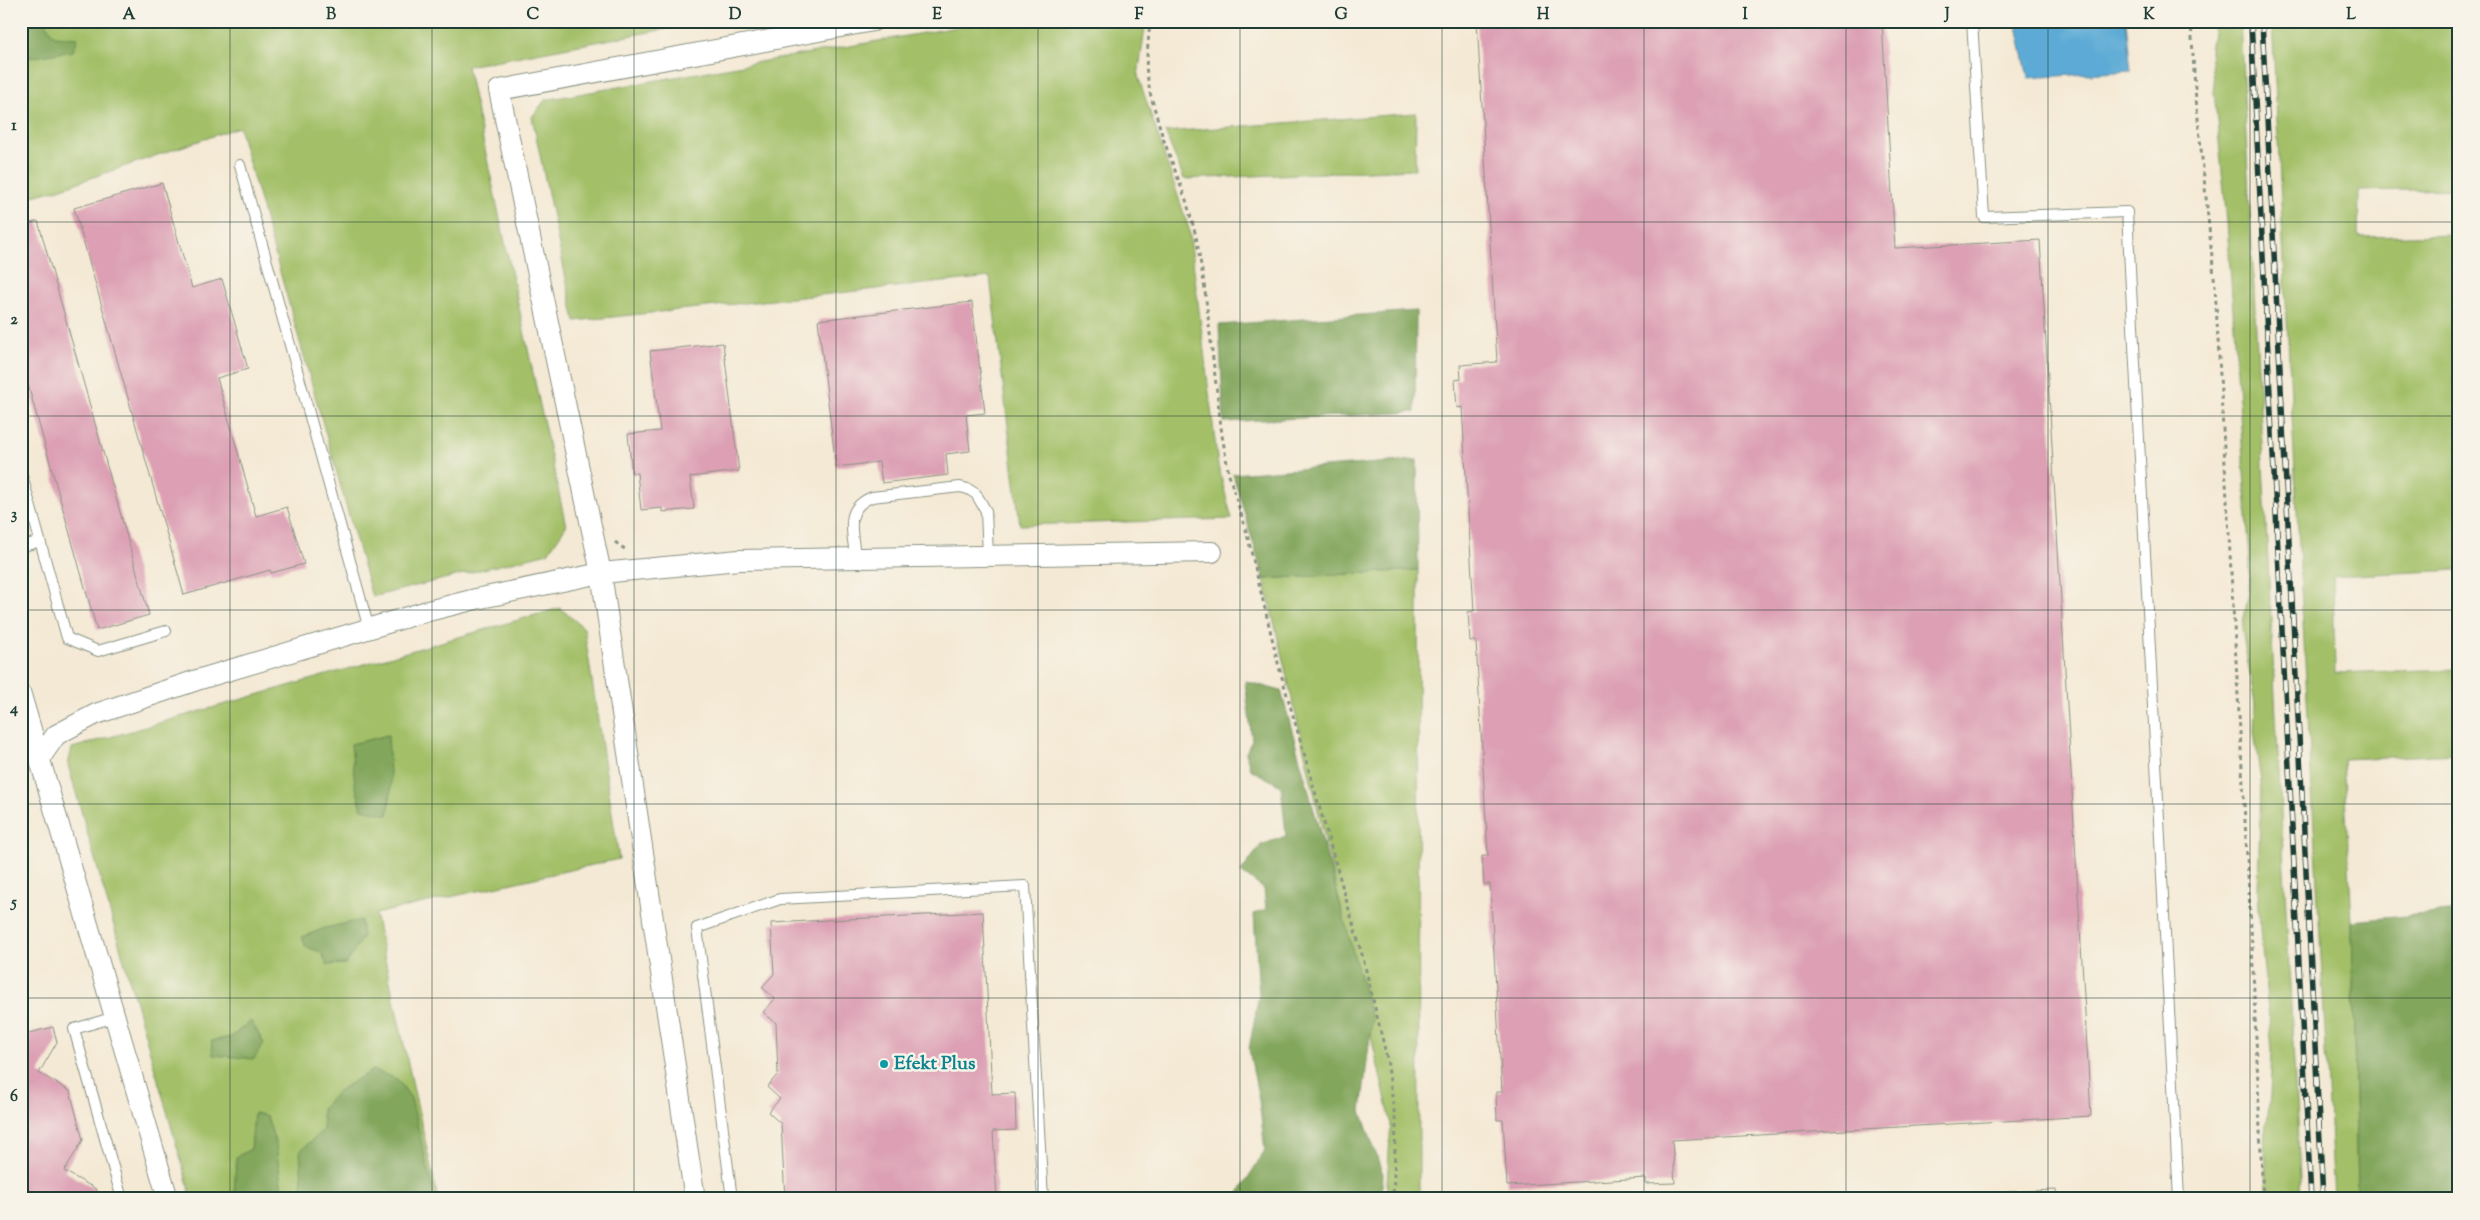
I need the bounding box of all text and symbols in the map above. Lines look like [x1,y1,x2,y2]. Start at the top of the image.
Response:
text: A [123,4,136,27]
text: B [326,4,336,27]
text: C [527,4,540,27]
text: D [729,4,742,27]
text: E [932,4,942,27]
text: F [1135,4,1144,27]
text: G [1334,4,1348,27]
text: H [1537,4,1550,27]
text: I [1742,4,1748,27]
text: J [1943,4,1950,27]
text: K [2143,4,2155,27]
text: L [2346,4,2356,27]
text: 1 [11,115,17,138]
text: 2 [10,309,18,332]
text: 3 [11,504,18,527]
text: 4 [9,698,18,721]
text: 5 [9,892,17,915]
place label: Efekt Plus [894,1051,976,1078]
marker: Efekt Plus [878,1058,890,1070]
text: 6 [10,1086,18,1109]

